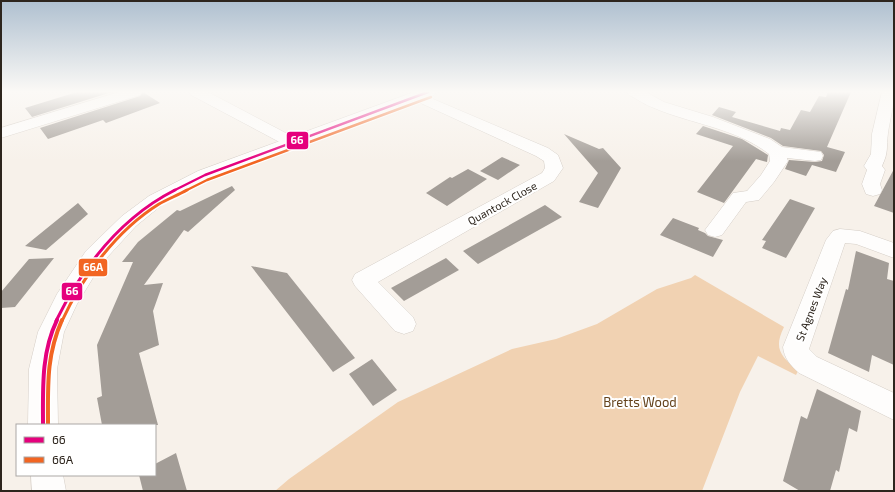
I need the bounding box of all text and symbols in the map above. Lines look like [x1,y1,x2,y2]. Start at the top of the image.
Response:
line badge: 66 [286,131,309,150]
text: 66 [291,133,304,146]
street label: Quantock Close [465,179,539,228]
line badge: 66A [78,258,108,277]
text: 66A [83,260,104,273]
street label: St Agnes Way [793,275,829,343]
line badge: 66 [61,282,83,301]
text: 66 [66,284,79,297]
park label: Bretts Wood [603,394,677,410]
legend [16,424,156,476]
text: 66 [52,432,66,446]
text: 66A [52,452,74,466]

